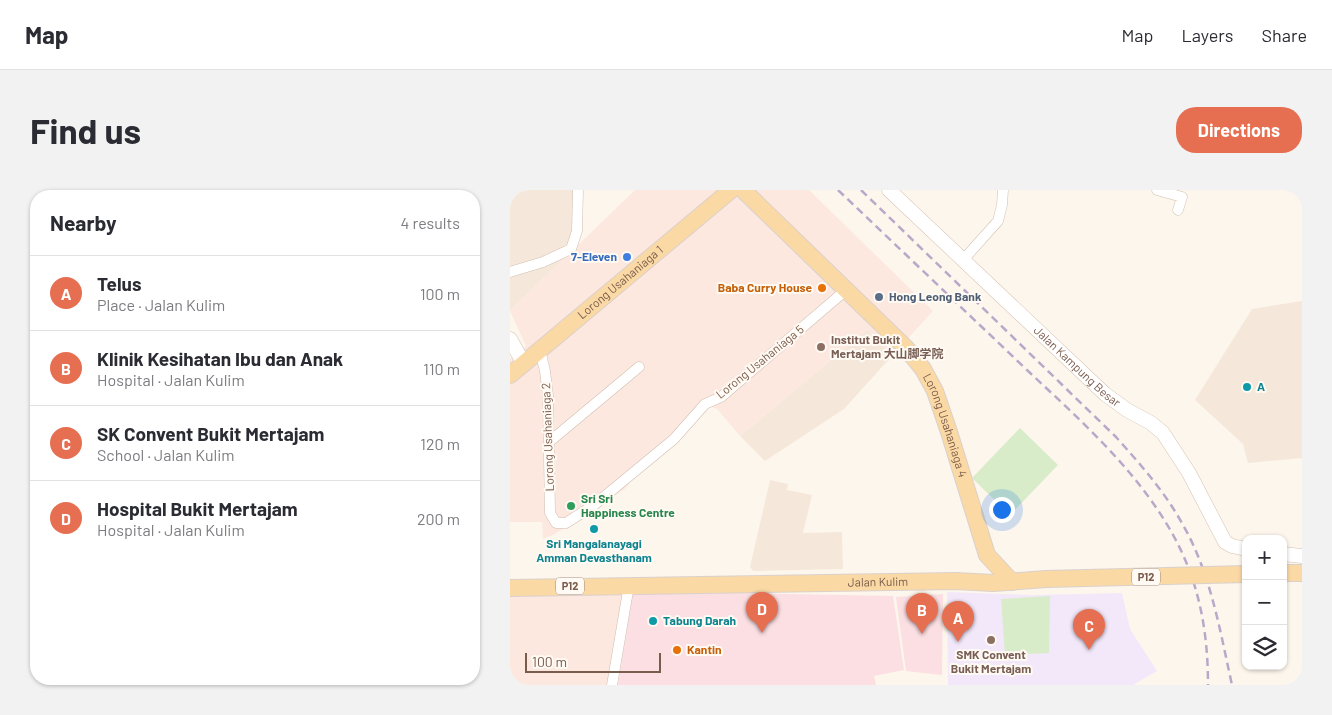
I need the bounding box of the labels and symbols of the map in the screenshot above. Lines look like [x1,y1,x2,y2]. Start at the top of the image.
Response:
street label: Lorong Usahaniaga 1 [574,242,665,321]
place label: 7-Eleven [571,249,617,263]
marker: 7-Eleven [621,251,633,263]
place label: Baba Curry House [718,280,812,294]
marker: Baba Curry House [816,282,828,294]
place label: Hong Leong Bank [889,289,982,303]
marker: Hong Leong Bank [873,291,885,303]
street label: Lorong Usahaniaga 5 [713,322,806,401]
street label: Jalan Kampung Besar [1031,323,1124,409]
place label: Institut Bukit Mertajam 大山脚学院 [831,332,944,360]
marker: Institut Bukit Mertajam 大山脚学院 [815,341,827,353]
street label: Lorong Usahaniaga 4 [921,371,971,479]
place label: A [1257,379,1265,393]
marker: A [1241,381,1253,393]
street label: Lorong Usahaniaga 2 [538,382,556,492]
place label: Sri Sri Happiness Centre [581,491,675,519]
your location [989,497,1015,523]
marker: Sri Sri Happiness Centre [565,500,577,512]
marker: Sri Mangalanayagi Amman Devasthanam [588,523,600,535]
place label: Sri Mangalanayagi Amman Devasthanam [536,536,652,564]
road number: P12 [1132,568,1160,586]
street label: Jalan Kulim [848,574,908,589]
road number: P12 [556,578,584,594]
pin: D [746,592,778,633]
pin: B [906,593,938,634]
pin: A [942,601,974,642]
pin: C [1073,609,1105,650]
place label: Tabung Darah [663,613,736,627]
marker: Tabung Darah [647,615,659,627]
marker: SMK Convent Bukit Mertajam [985,634,997,646]
place label: Kantin [687,642,722,656]
marker: Kantin [671,644,683,656]
place label: SMK Convent Bukit Mertajam [951,647,1031,675]
scale bar [525,650,661,673]

